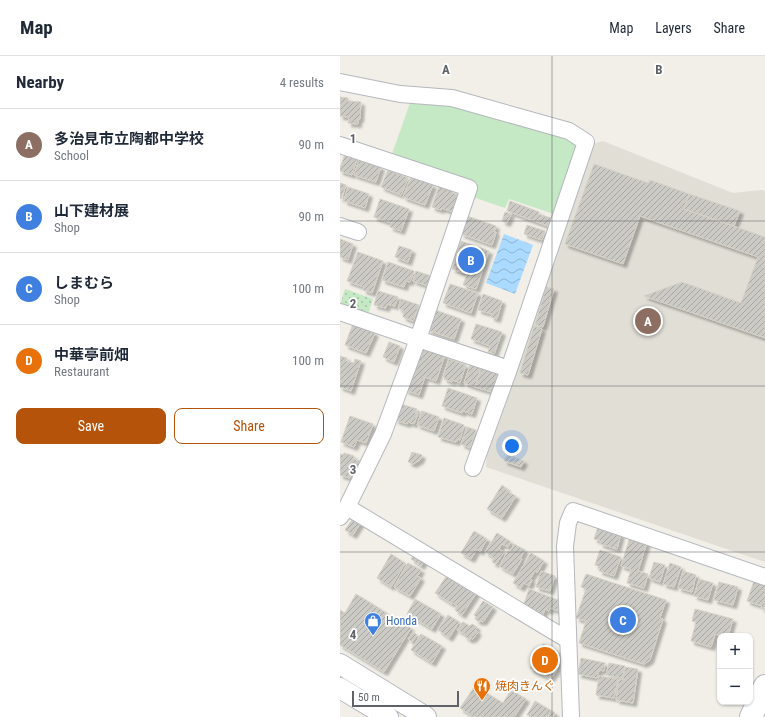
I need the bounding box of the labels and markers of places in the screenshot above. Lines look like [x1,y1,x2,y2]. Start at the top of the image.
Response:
pin: B [458,245,484,275]
pin: A [635,306,661,336]
pin: C [610,605,636,635]
shop icon: Honda [363,611,383,636]
place label: Honda [386,614,417,628]
pin: D [532,645,558,675]
restaurant icon: 焼肉きんぐ [472,676,492,701]
place label: 焼肉きんぐ [495,679,555,693]

